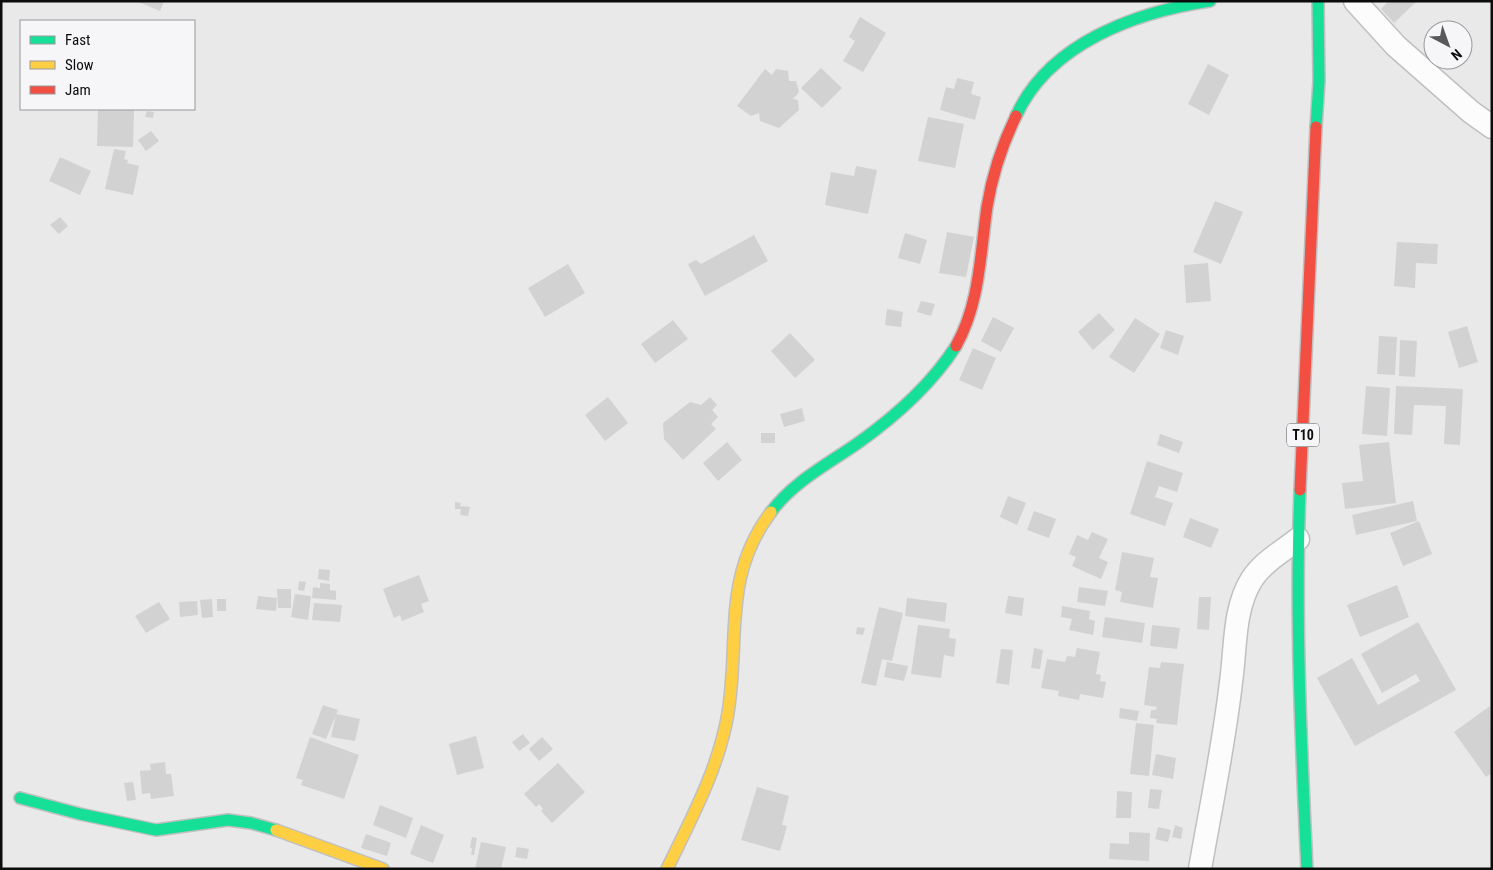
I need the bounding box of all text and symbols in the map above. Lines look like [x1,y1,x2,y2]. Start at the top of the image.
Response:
legend [20,20,195,110]
north arrow [1423,20,1473,70]
text: Fast [65,31,90,49]
text: N [1448,46,1465,64]
text: Slow [65,56,94,74]
text: Jam [65,81,91,99]
road number: T10 [1287,424,1319,446]

